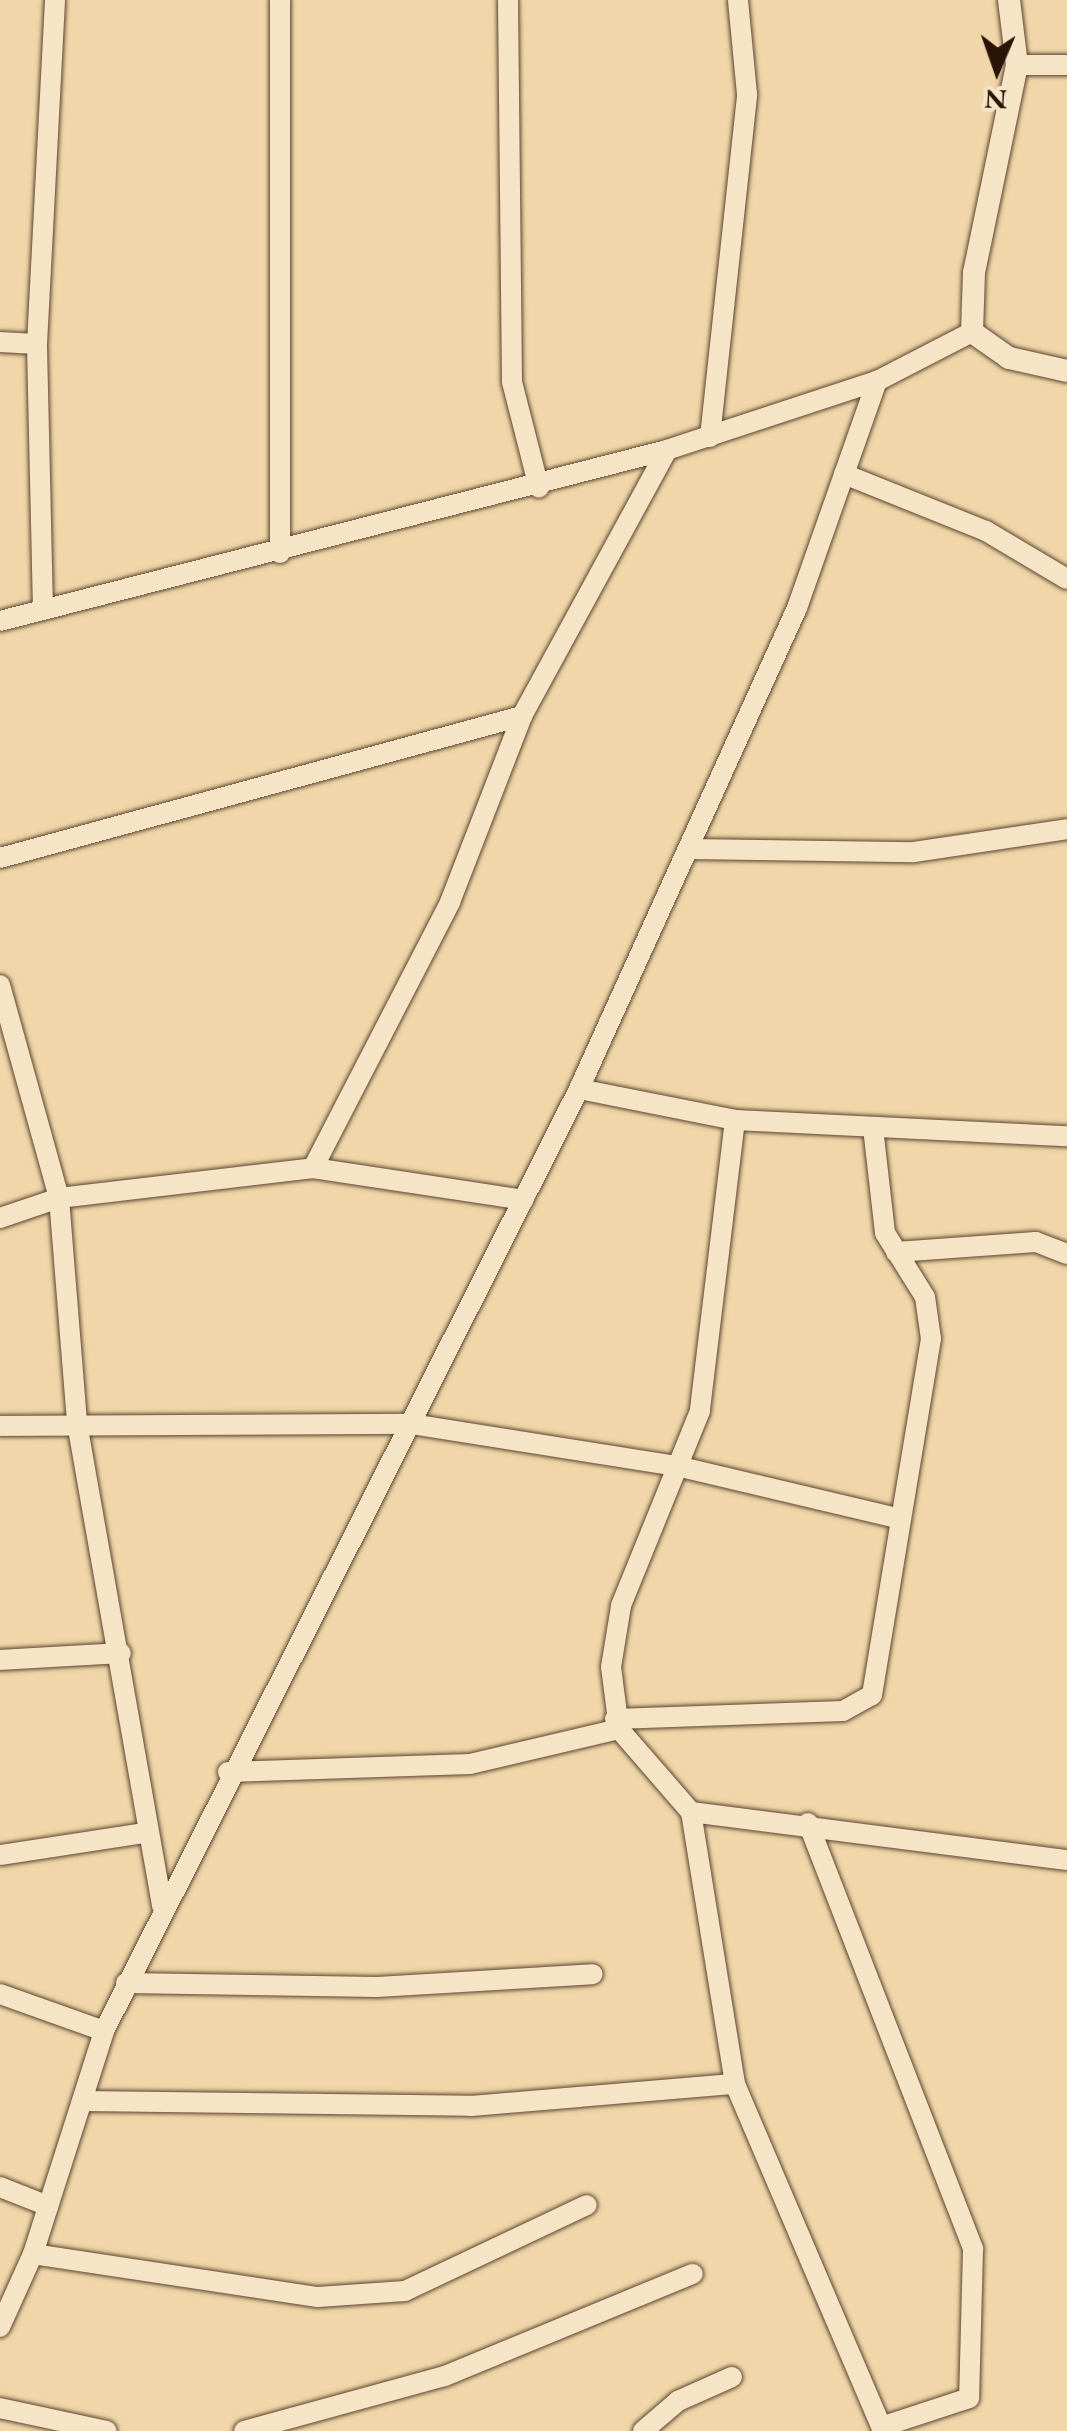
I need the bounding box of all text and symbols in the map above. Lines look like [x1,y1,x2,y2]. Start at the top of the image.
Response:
north arrow [947,20,1047,120]
text: N [984,82,1008,118]

